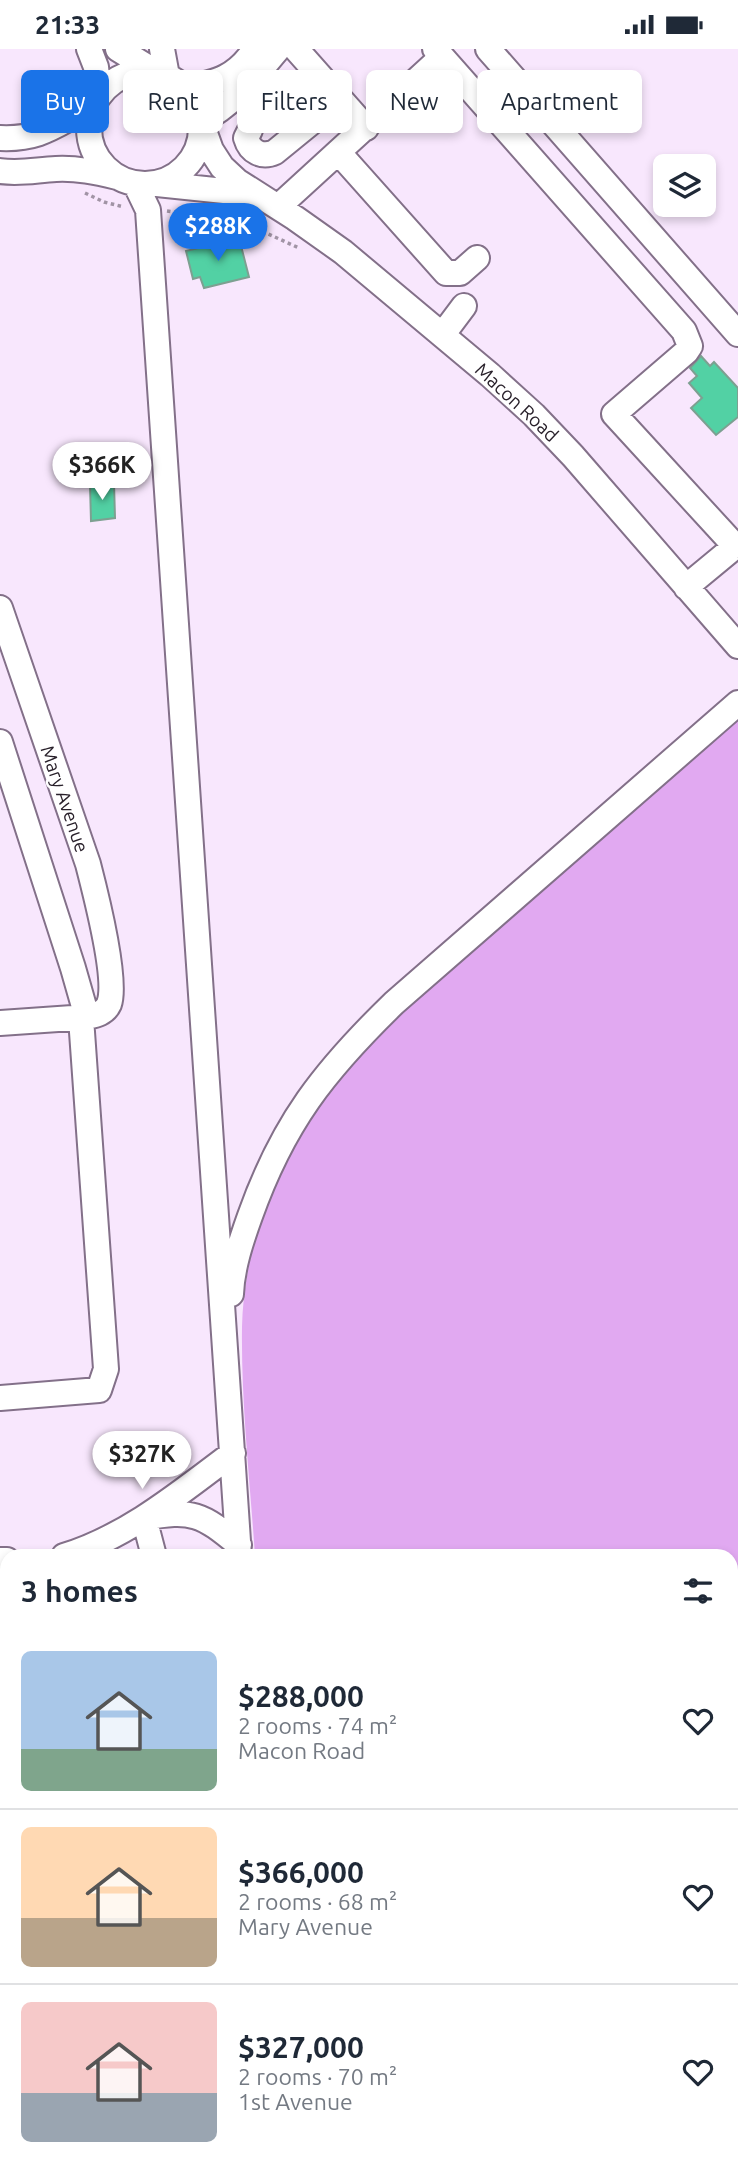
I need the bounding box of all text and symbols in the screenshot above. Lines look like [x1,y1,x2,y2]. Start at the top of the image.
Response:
text: 21:33 [35,10,100,39]
chip: Buy [21,70,109,133]
chip: Rent [123,70,223,133]
chip: Filters [237,70,352,133]
chip: New [366,70,463,133]
chip: Apartment [477,70,642,133]
map controls [653,154,716,217]
button: layers [653,154,716,217]
pin: $288K [169,203,267,263]
text: $288K [184,213,252,238]
street label: Macon Road [471,358,563,446]
pin: $366K [53,442,151,502]
text: $366K [68,452,136,477]
street label: Mary Avenue [36,743,94,855]
pin: $327K [93,1431,191,1491]
text: $327K [108,1441,176,1466]
icon: filters [679,1572,717,1610]
text: 3 homes [21,1574,138,1608]
icon: home [77,1679,161,1763]
text: $288,000 [238,1679,364,1713]
icon: heart [679,1702,717,1740]
text: 2 rooms · 74 m² [238,1713,397,1738]
text: Macon Road [238,1738,365,1763]
icon: home [77,1855,161,1939]
text: $366,000 [238,1855,364,1889]
icon: heart [679,1878,717,1916]
text: 2 rooms · 68 m² [238,1889,397,1914]
text: Mary Avenue [238,1914,373,1939]
icon: home [77,2030,161,2114]
text: $327,000 [238,2030,364,2064]
icon: heart [679,2053,717,2091]
text: 2 rooms · 70 m² [238,2064,397,2089]
text: 1st Avenue [238,2089,353,2114]

